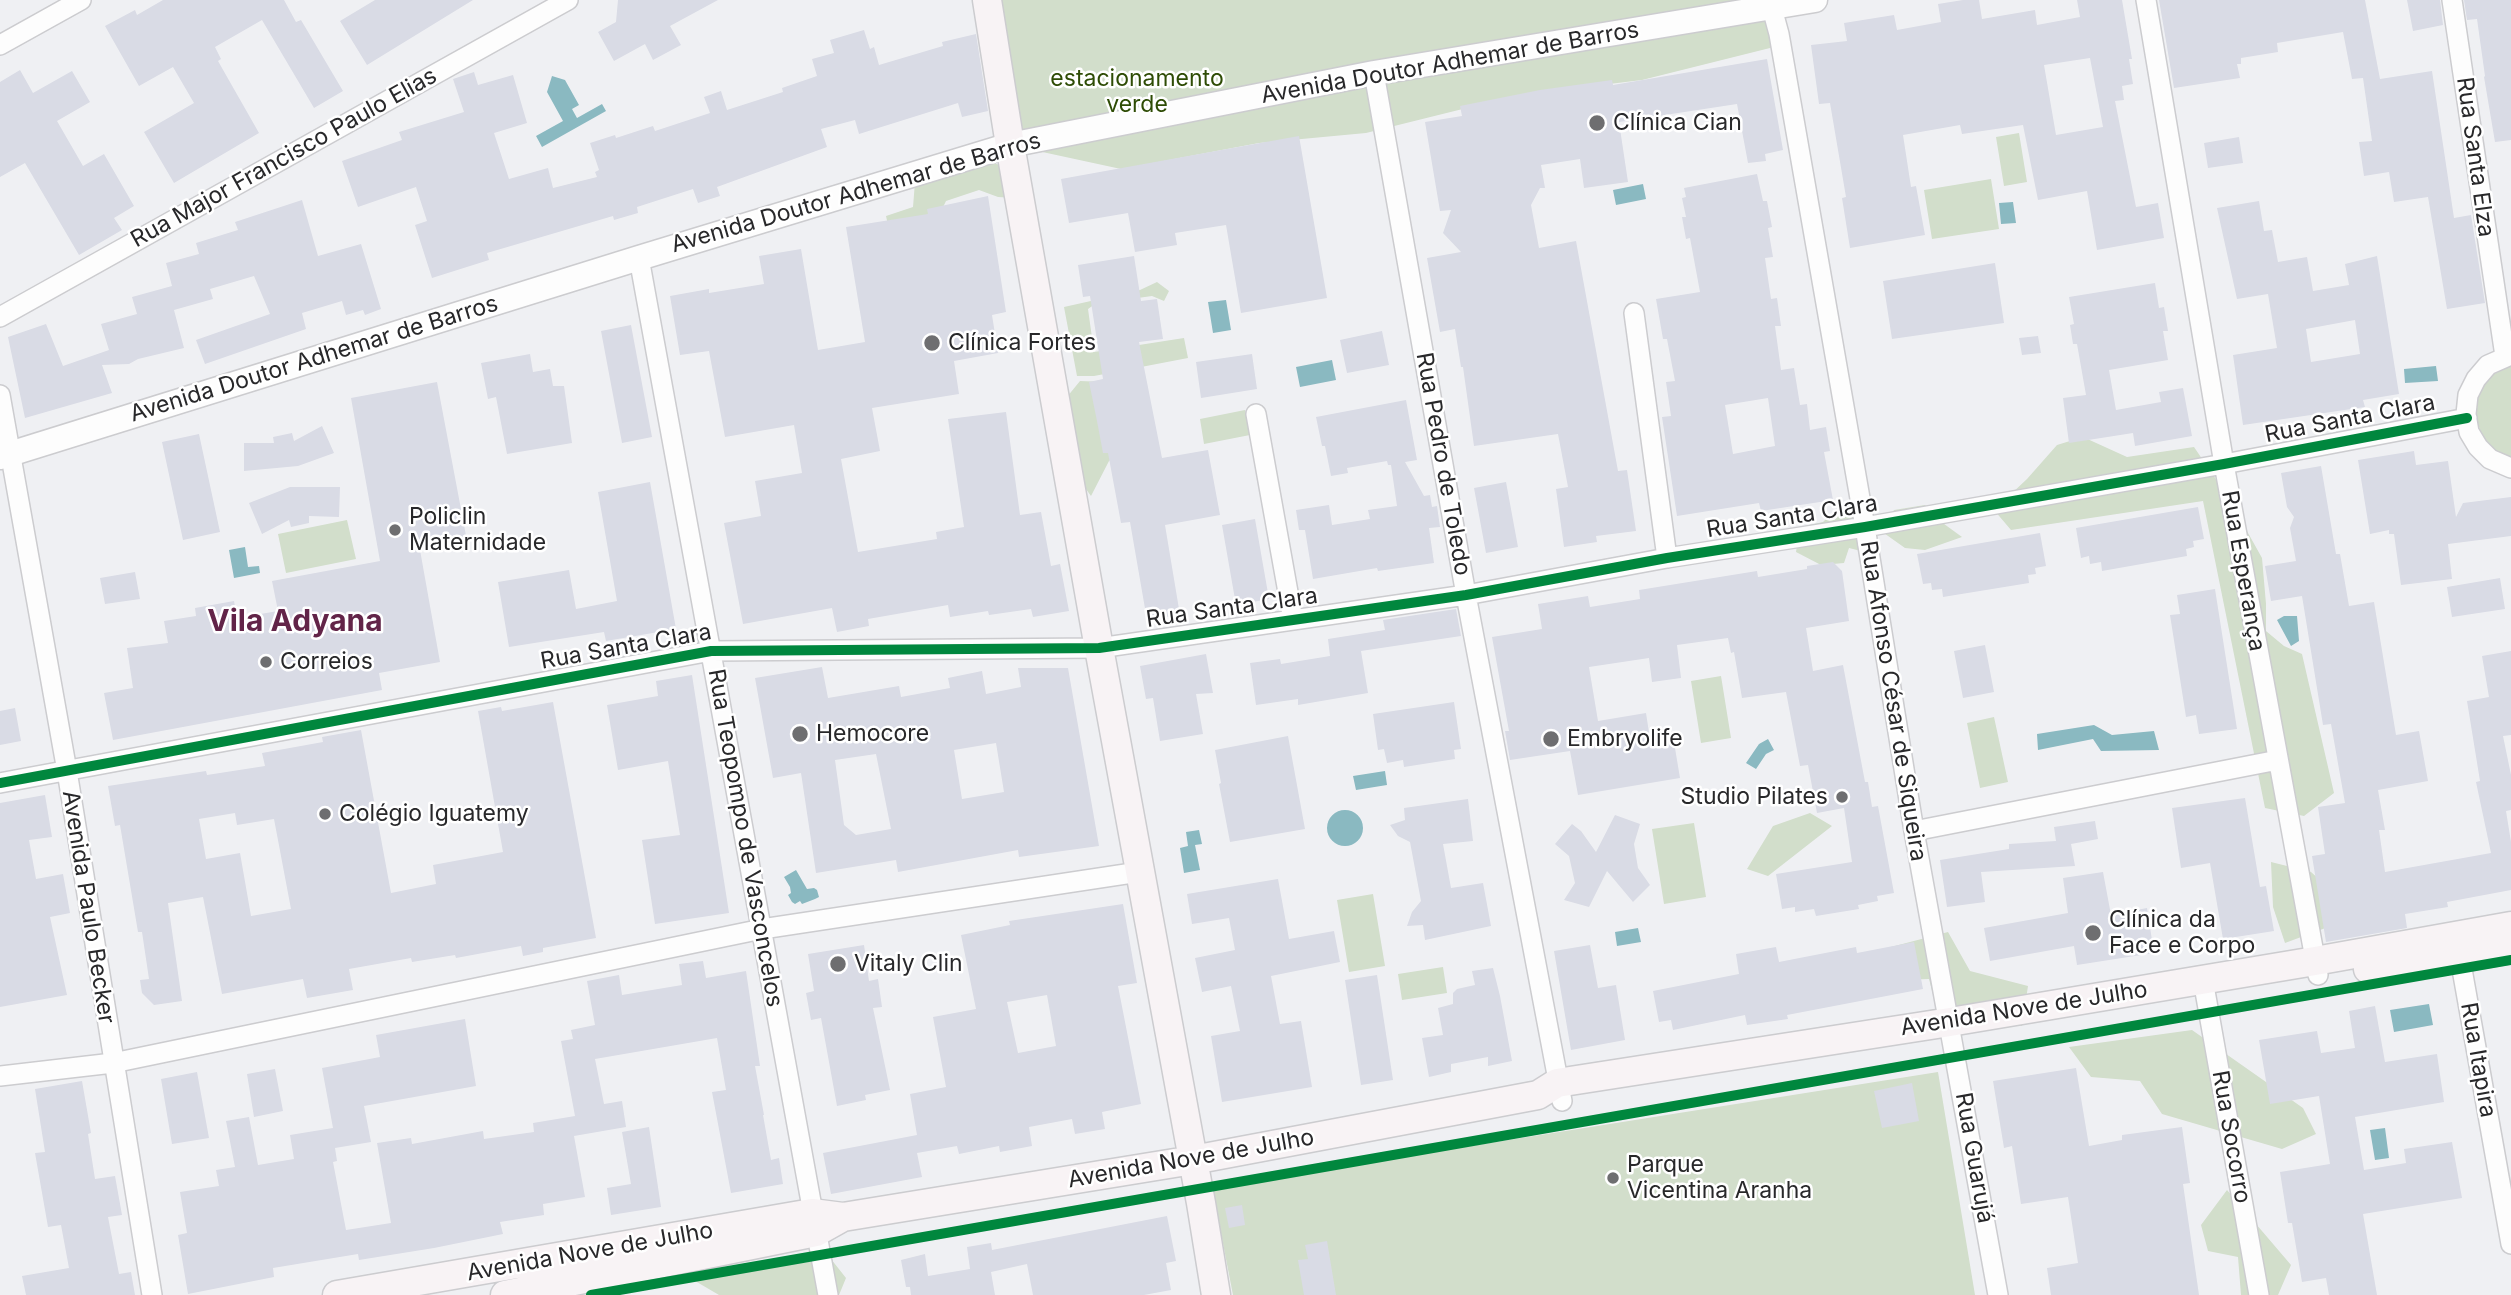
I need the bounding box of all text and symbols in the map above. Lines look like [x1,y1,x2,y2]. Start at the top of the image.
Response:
street label: Avenida Doutor Adhemar de Barros [1259,16,1641,110]
street label: Rua Major Francisco Paulo Elias [126,62,442,254]
park label: estacionamento verde [1050,65,1224,119]
street label: Rua Santa Elza [2450,75,2500,239]
place label: Clínica Cian [1613,109,1742,137]
marker: Clínica Cian [1587,113,1607,133]
street label: Avenida Doutor Adhemar de Barros [668,127,1044,259]
street label: Avenida Doutor Adhemar de Barros [127,290,501,428]
place label: Clínica Fortes [948,329,1096,357]
marker: Clínica Fortes [922,333,942,353]
street label: Rua Pedro de Toledo [1410,350,1476,578]
street label: Rua Santa Clara [2262,389,2438,449]
street label: Rua Esperança [2215,488,2271,654]
street label: Rua Santa Clara [1704,490,1880,544]
place label: Policlin Maternidade [409,503,546,557]
marker: Policlin Maternidade [387,522,403,538]
street label: Rua Afonso César de Siqueira [1854,539,1932,863]
street label: Rua Santa Clara [1144,582,1320,634]
district label: Vila Adyana [207,604,383,640]
street label: Rua Santa Clara [538,618,714,676]
place label: Correios [280,648,373,676]
marker: Correios [258,654,274,670]
street label: Rua Teopompo de Vasconcelos [702,667,788,1009]
place label: Hemocore [816,720,929,748]
marker: Hemocore [790,724,810,744]
place label: Embryolife [1567,725,1683,753]
marker: Embryolife [1541,729,1561,749]
place label: Studio Pilates [1681,783,1828,811]
street label: Avenida Paulo Becker [56,788,120,1026]
marker: Studio Pilates [1834,789,1850,805]
place label: Colégio Iguatemy [339,800,529,828]
marker: Colégio Iguatemy [317,806,333,822]
place label: Clínica da Face e Corpo [2109,906,2255,960]
marker: Clínica da Face e Corpo [2083,923,2103,943]
place label: Vitaly Clin [854,950,963,978]
marker: Vitaly Clin [828,954,848,974]
street label: Avenida Nove de Julho [1899,976,2149,1042]
street label: Rua Itapira [2454,1000,2502,1120]
street label: Rua Socorro [2206,1068,2256,1206]
street label: Rua Guarujá [1949,1091,1999,1225]
street label: Avenida Nove de Julho [1066,1124,1316,1194]
place label: Parque Vicentina Aranha [1627,1151,1812,1205]
marker: Parque Vicentina Aranha [1605,1170,1621,1186]
street label: Avenida Nove de Julho [465,1217,715,1287]

